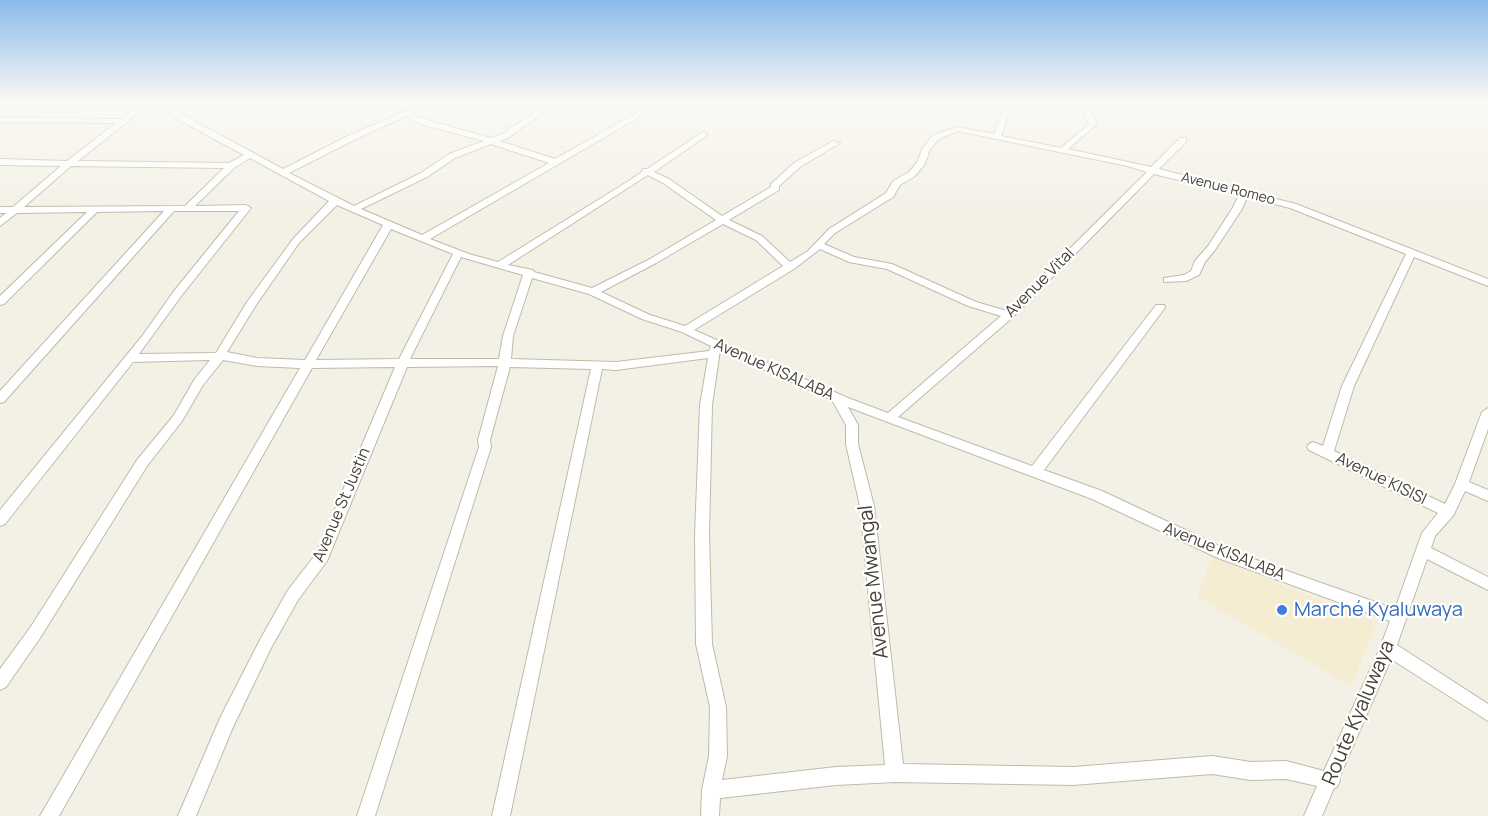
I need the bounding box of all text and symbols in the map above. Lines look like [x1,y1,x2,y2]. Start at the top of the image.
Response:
street label: Avenue Romeo [1179,169,1277,209]
street label: Avenue Vital [1001,244,1079,322]
street label: Avenue KISALABA [711,335,837,405]
street label: Avenue St Justin [309,445,375,565]
street label: Avenue KISISI [1333,449,1429,509]
street label: Avenue Mwangal [854,504,894,660]
street label: Avenue KISALABA [1160,519,1288,585]
place label: Marché Kyaluwaya [1294,598,1463,622]
marker: Marché Kyaluwaya [1275,603,1289,617]
street label: Route Kyaluwaya [1318,637,1400,789]

